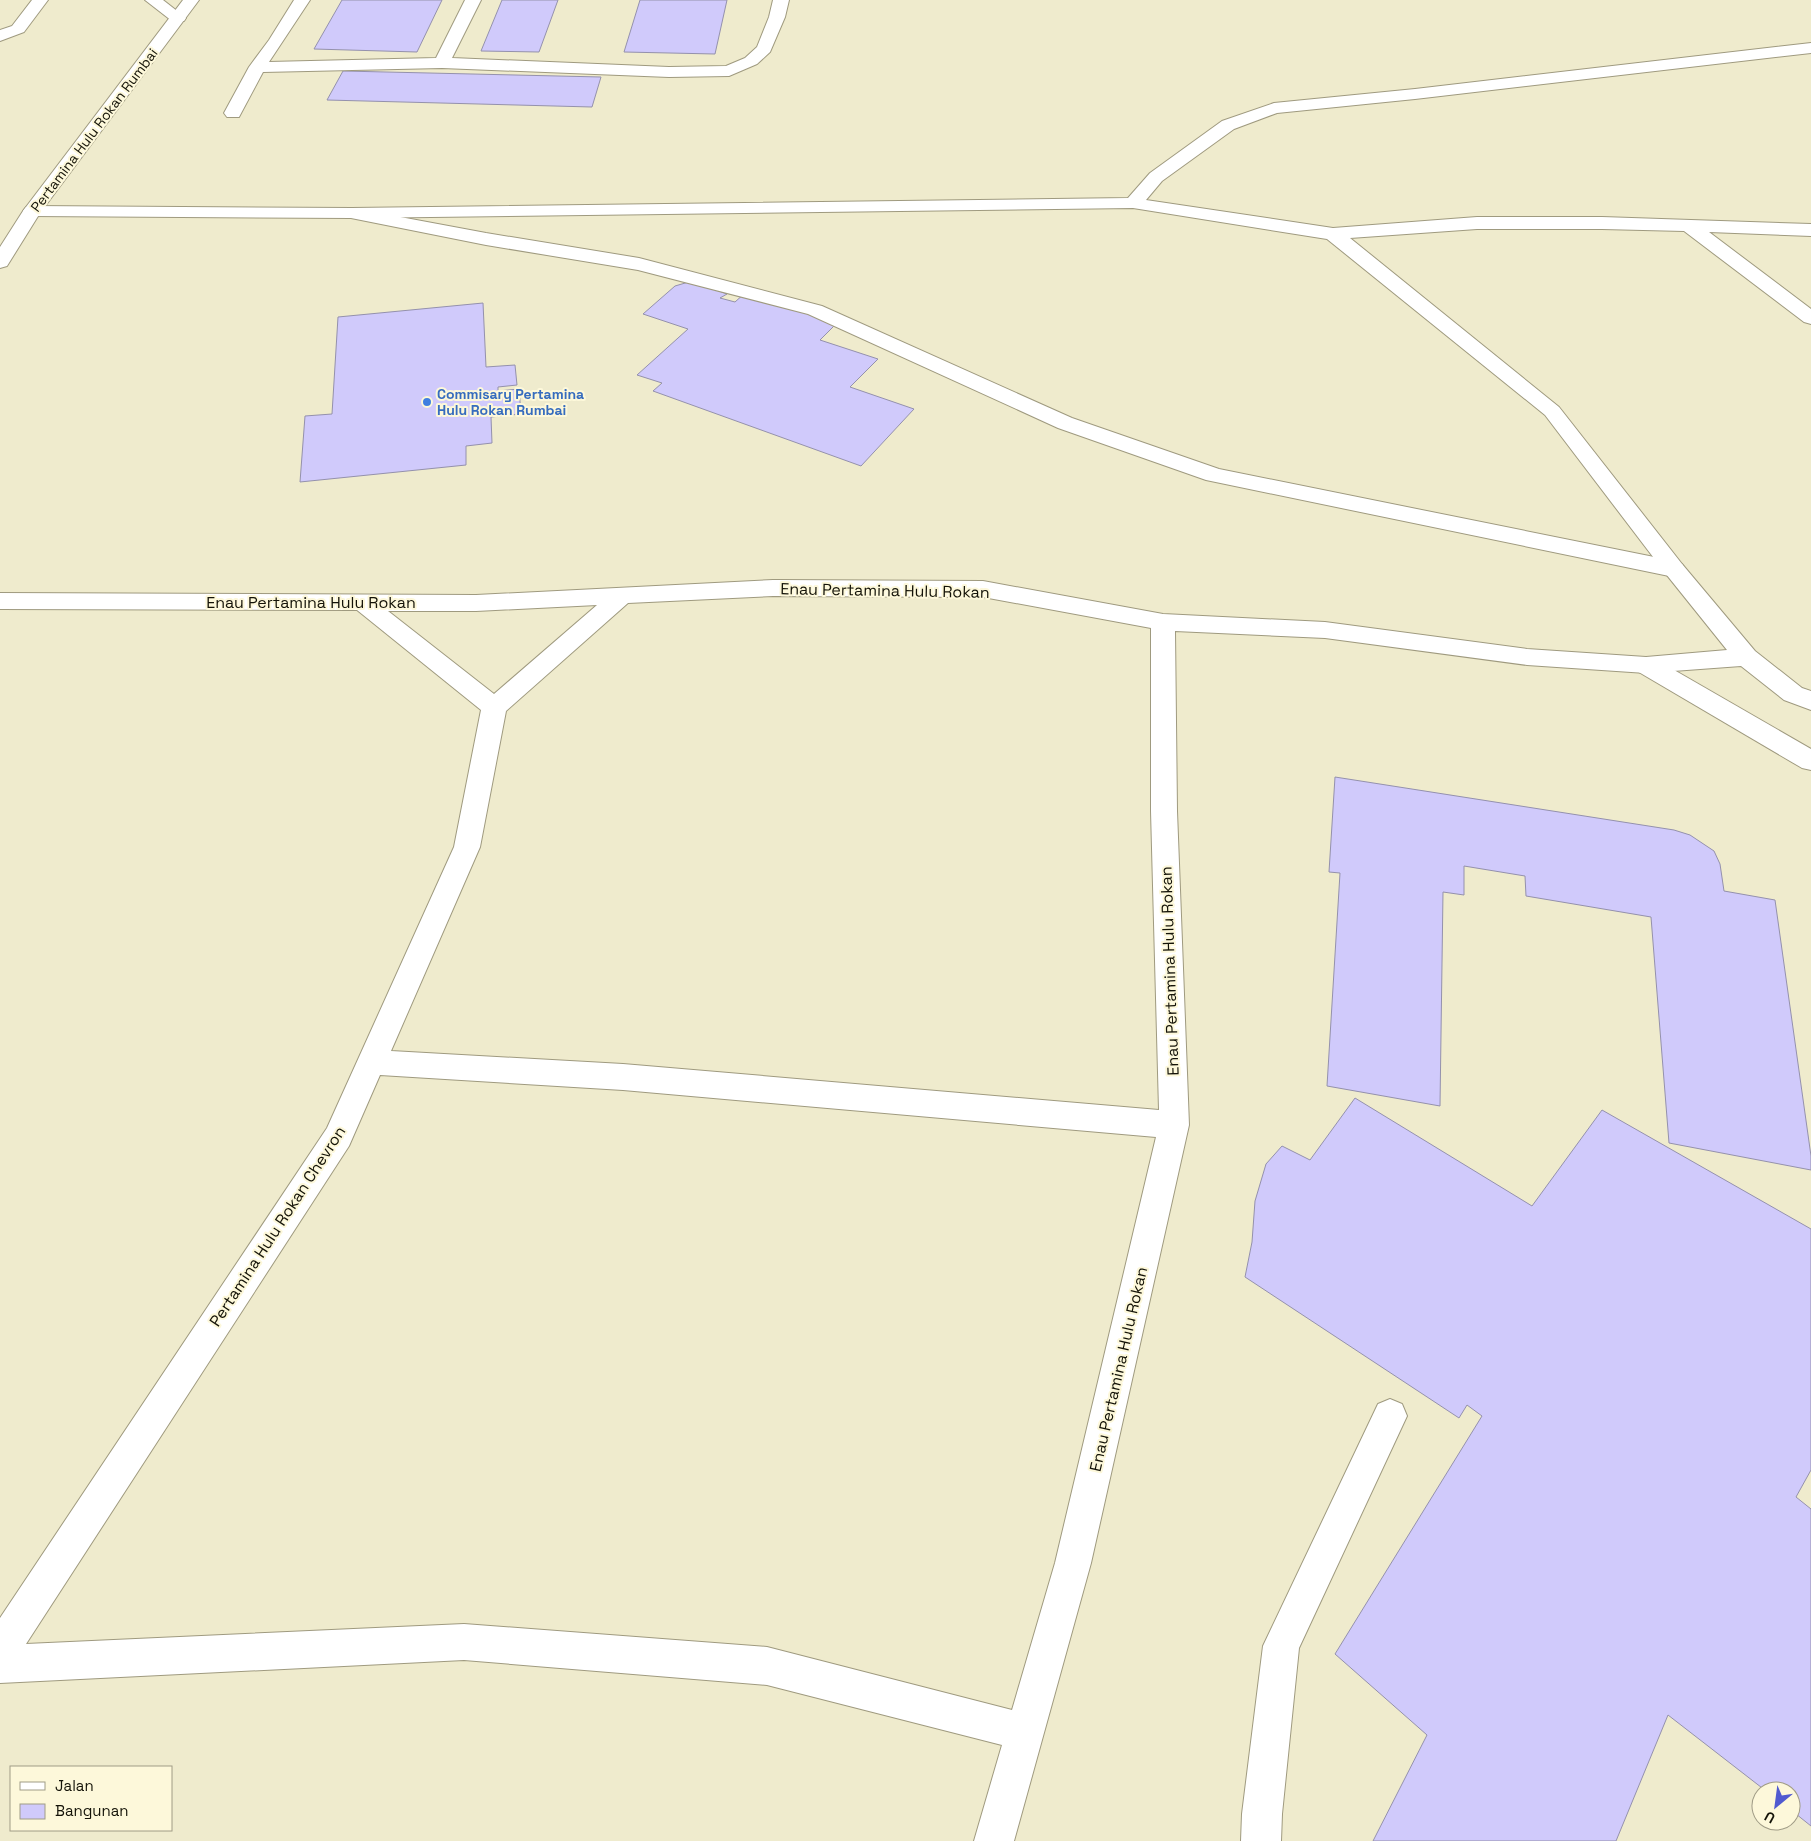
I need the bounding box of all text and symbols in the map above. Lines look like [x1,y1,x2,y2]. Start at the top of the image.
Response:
street label: Pertamina Hulu Rokan Rumbai [27,45,161,215]
place label: Commisary Pertamina Hulu Rokan Rumbai [437,385,584,419]
marker: Commisary Pertamina Hulu Rokan Rumbai [421,396,433,408]
street label: Enau Pertamina Hulu Rokan [780,578,990,603]
street label: Enau Pertamina Hulu Rokan [206,592,416,613]
street label: Enau Pertamina Hulu Rokan [1155,866,1184,1076]
street label: Pertamina Hulu Rokan Chevron [205,1122,350,1331]
street label: Enau Pertamina Hulu Rokan [1085,1265,1152,1474]
legend [10,1766,172,1831]
text: Jalan [55,1776,94,1795]
north arrow [1751,1781,1801,1831]
text: Bangunan [55,1801,129,1820]
text: U [1761,1807,1778,1828]

